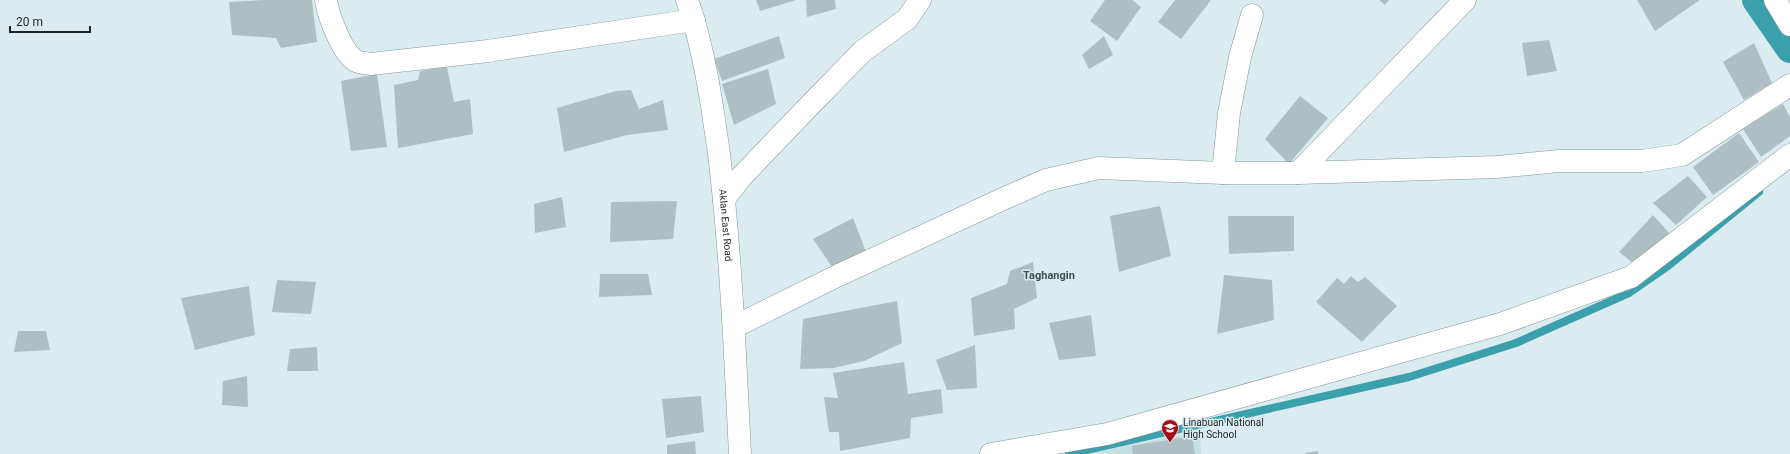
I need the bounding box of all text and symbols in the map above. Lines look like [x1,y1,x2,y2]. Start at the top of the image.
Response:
scale bar [10,8,90,34]
text: 20 m [16,15,43,29]
street label: Aklan East Road [717,188,735,262]
district label: Taghangin [1023,269,1075,282]
place label: Linabuan National High School [1183,417,1264,440]
school or university icon: Linabuan National High School [1160,418,1180,443]

